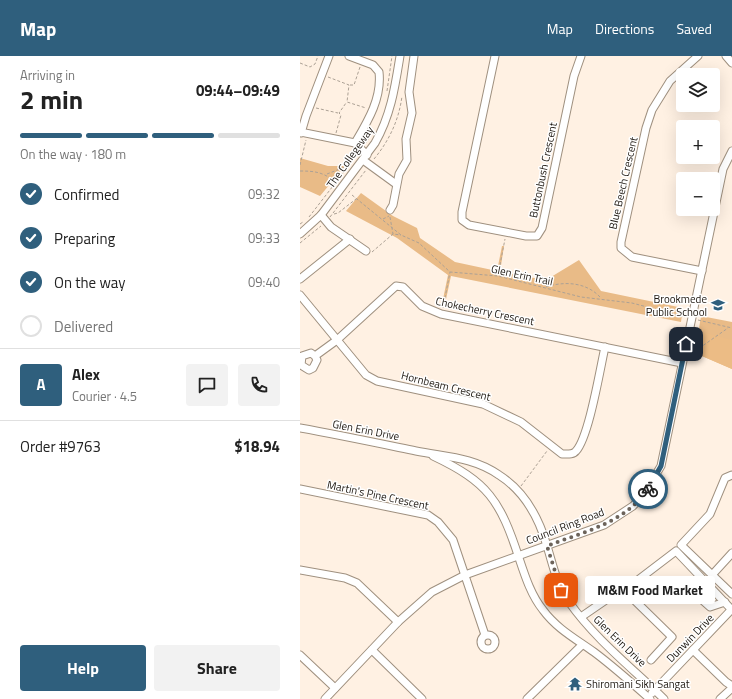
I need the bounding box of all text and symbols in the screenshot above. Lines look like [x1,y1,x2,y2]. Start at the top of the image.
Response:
text: Map [20,14,56,43]
text: Map [547,18,573,39]
text: Directions [595,18,654,39]
text: Saved [676,18,712,39]
text: Arriving in [20,65,75,85]
map controls [676,68,720,216]
button: layers [676,68,720,112]
text: 09:44–09:49 [196,79,280,102]
text: 2 min [20,80,83,119]
button: + [676,120,720,164]
street label: Buttonbush Crescent [525,121,561,219]
street label: The Collegeway [323,122,378,191]
street label: Blue Beech Crescent [605,135,641,231]
text: On the way · 180 m [20,144,126,164]
button: − [676,172,720,216]
icon: check [20,183,42,205]
text: Confirmed [54,183,119,206]
text: 09:32 [248,184,280,204]
icon: check [20,227,42,249]
text: Preparing [54,227,115,250]
text: 09:33 [248,228,280,248]
street label: Glen Erin Trail [490,261,554,289]
icon: check [20,271,42,293]
text: On the way [54,271,126,294]
text: 09:40 [248,272,280,292]
place label: Brookmede Public School [646,291,707,320]
street label: Chokecherry Crescent [434,293,536,329]
school or university icon: Brookmede Public School [710,297,726,313]
text: Delivered [54,315,113,338]
pin [669,327,703,361]
icon: home [675,333,697,355]
text: Alex [72,363,100,386]
button: chat [186,364,228,406]
button: phone [238,364,280,406]
street label: Hornbeam Crescent [400,367,493,405]
text: A [36,373,46,396]
text: Courier · 4.5 [72,386,137,406]
street label: Glen Erin Drive [331,416,401,444]
text: Order #9763 [20,435,101,458]
text: $18.94 [234,435,280,458]
courier [628,469,668,509]
street label: Martin's Pine Crescent [326,476,430,514]
icon: bike [637,478,659,500]
street label: Council Ring Road [524,504,607,548]
pin [544,573,578,607]
callout: M&M Food Market [585,576,715,604]
icon: bag [550,579,572,601]
text: M&M Food Market [597,580,703,600]
street label: Dunwin Drive [663,610,718,666]
street label: Glen Erin Drive [590,612,650,671]
button: Help [20,645,146,691]
button: Share [154,645,280,691]
temple icon: Shiromani Sikh Sangat [567,676,583,692]
place label: Shiromani Sikh Sangat [586,676,690,692]

